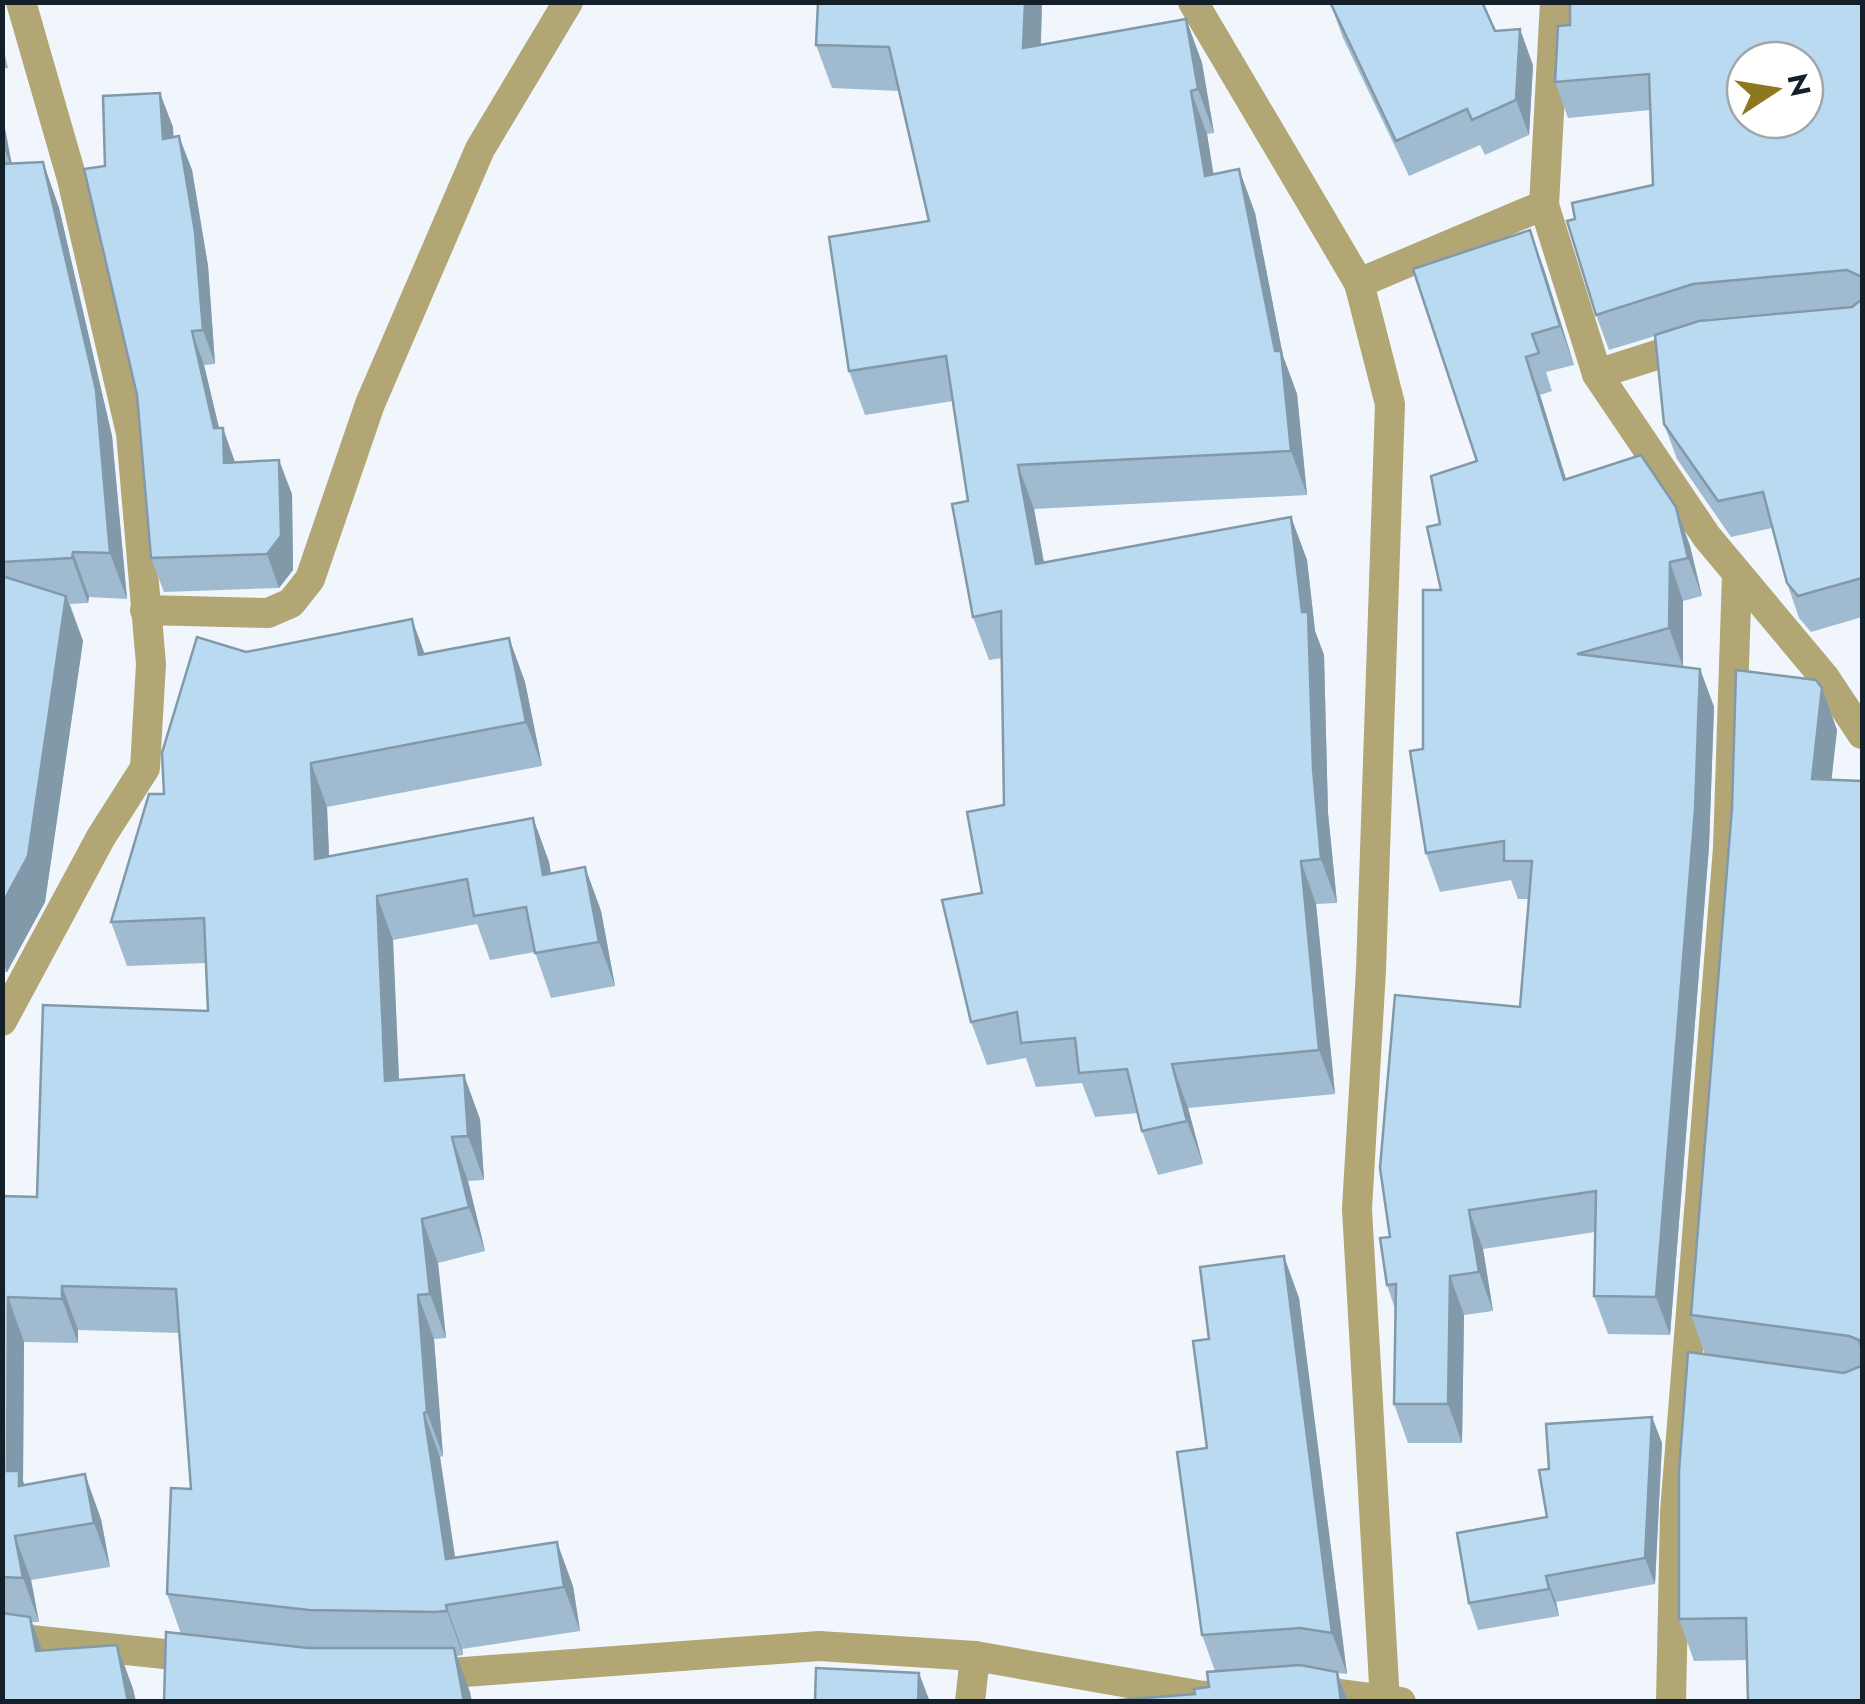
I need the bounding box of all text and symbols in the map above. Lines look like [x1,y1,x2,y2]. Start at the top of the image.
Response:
north arrow [1725,40,1825,140]
text: N [1777,70,1821,100]

